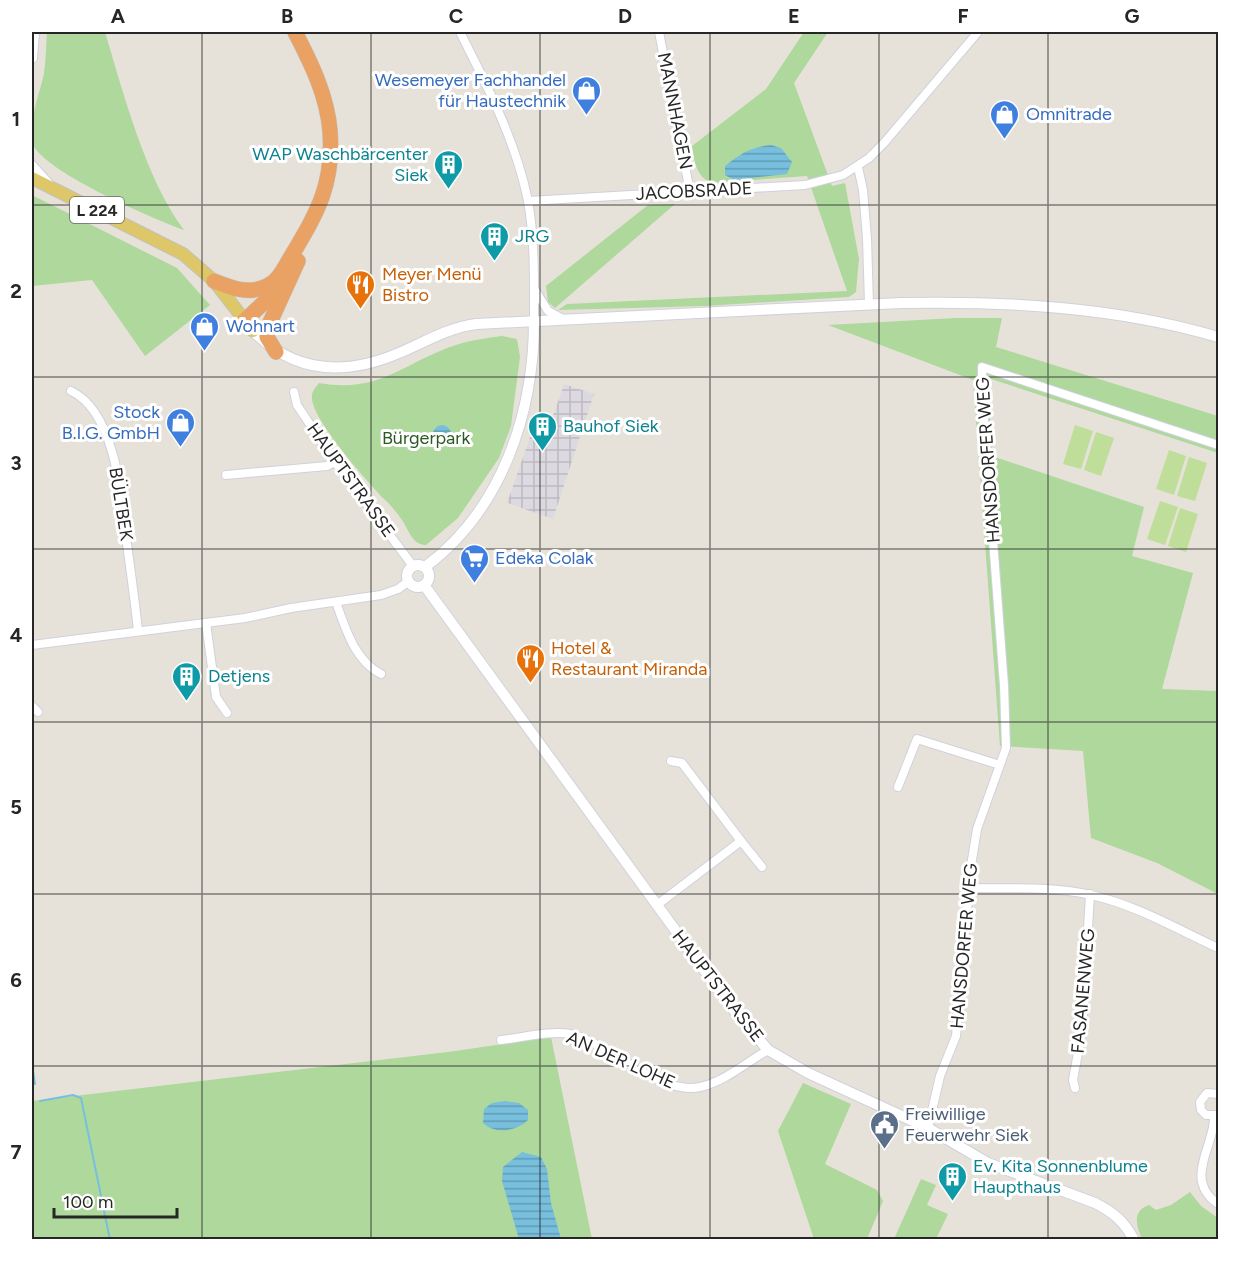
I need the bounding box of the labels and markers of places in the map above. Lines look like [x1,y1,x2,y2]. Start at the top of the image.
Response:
place label: Wesemeyer Fachhandel für Haustechnik [375,69,566,112]
shop icon: Wesemeyer Fachhandel für Haustechnik [571,74,603,116]
shop icon: Omnitrade [989,98,1021,140]
place label: Omnitrade [1026,103,1112,125]
place label: WAP Waschbärcenter Siek [252,143,428,186]
building icon: WAP Waschbärcenter Siek [433,148,465,190]
building icon: JRG [478,220,510,262]
place label: JRG [515,225,550,247]
place label: Meyer Menü Bistro [382,263,482,306]
restaurant icon: Meyer Menü Bistro [345,268,377,310]
shop icon: Wohnart [189,310,221,352]
place label: Wohnart [226,315,295,337]
place label: Stock B.I.G. GmbH [62,401,160,444]
shop icon: Stock B.I.G. GmbH [165,406,197,448]
building icon: Bauhof Siek [526,410,558,452]
place label: Bauhof Siek [563,415,659,437]
supermarket icon: Edeka Colak [458,542,490,584]
place label: Edeka Colak [495,547,594,569]
place label: Hotel & Restaurant Miranda [551,637,707,680]
restaurant icon: Hotel & Restaurant Miranda [514,642,546,684]
building icon: Detjens [171,660,203,702]
place label: Detjens [208,665,270,687]
place label: Freiwillige Feuerwehr Siek [905,1103,1029,1146]
public building icon: Freiwillige Feuerwehr Siek [868,1108,900,1150]
place label: Ev. Kita Sonnenblume Haupthaus [973,1155,1148,1198]
building icon: Ev. Kita Sonnenblume Haupthaus [936,1160,968,1202]

